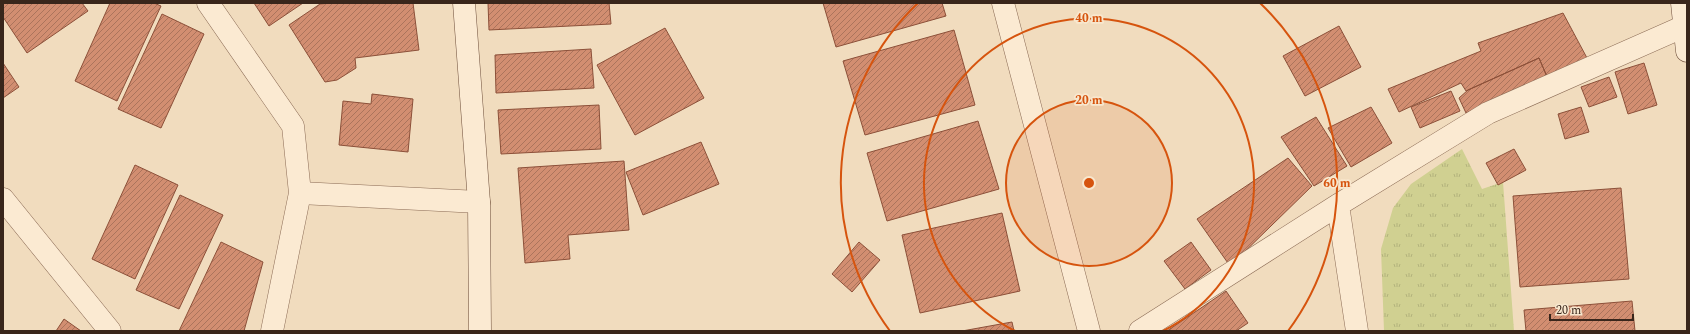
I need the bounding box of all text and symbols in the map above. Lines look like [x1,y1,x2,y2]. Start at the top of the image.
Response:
text: 40 m [1075,9,1103,28]
text: 20 m [1075,91,1103,110]
text: 60 m [1323,174,1351,193]
centre of rings [1082,176,1096,190]
scale bar [1550,296,1633,322]
text: 20 m [1556,301,1581,320]

